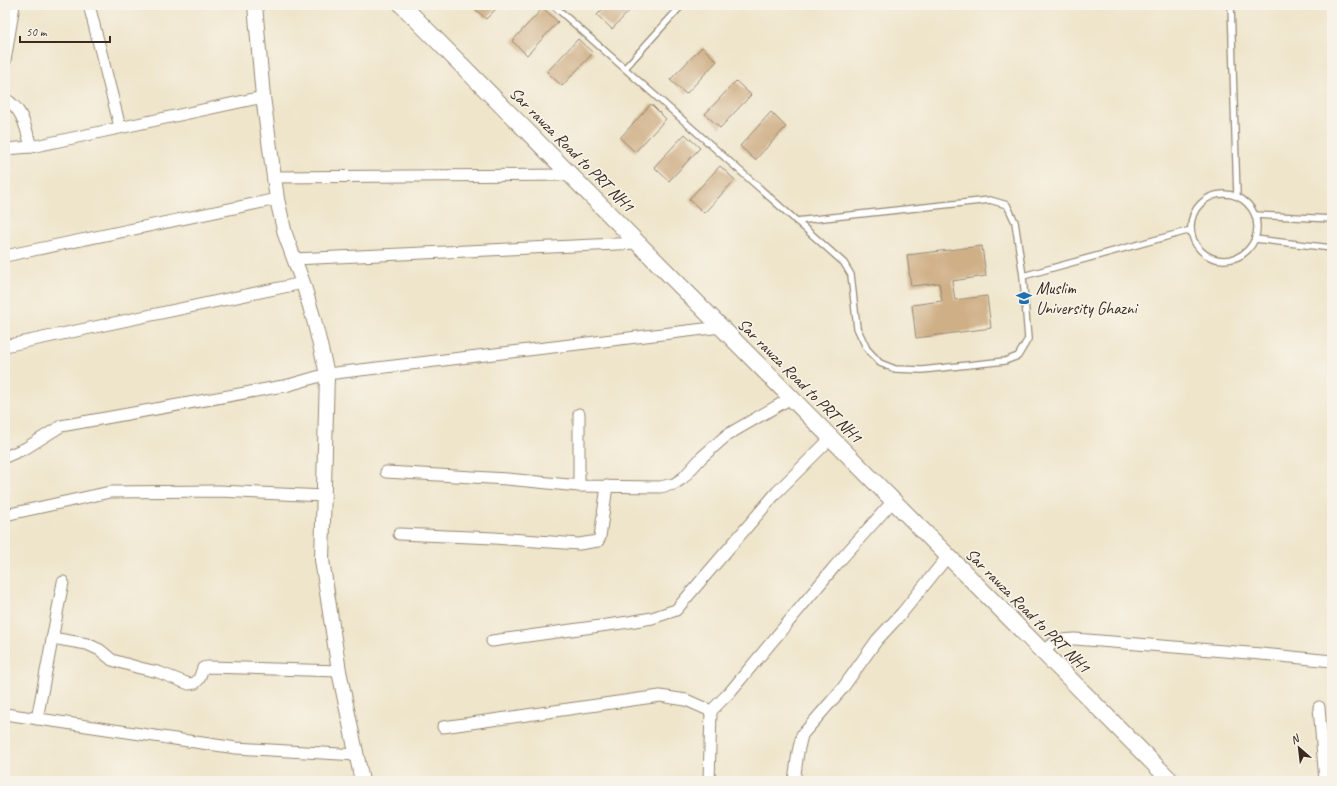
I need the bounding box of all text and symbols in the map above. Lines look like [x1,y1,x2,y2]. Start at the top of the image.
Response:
scale bar [20,18,110,44]
text: 50 m [26,24,48,40]
street label: Sar rawza Road to PRT NH1 [505,83,639,217]
place label: Muslim University Ghazni [1036,278,1139,319]
school or university icon: Muslim University Ghazni [1015,289,1033,307]
street label: Sar rawza Road to PRT NH1 [733,314,867,448]
street label: Sar rawza Road to PRT NH1 [961,544,1095,678]
north arrow [1279,728,1319,768]
text: N [1288,730,1303,747]

